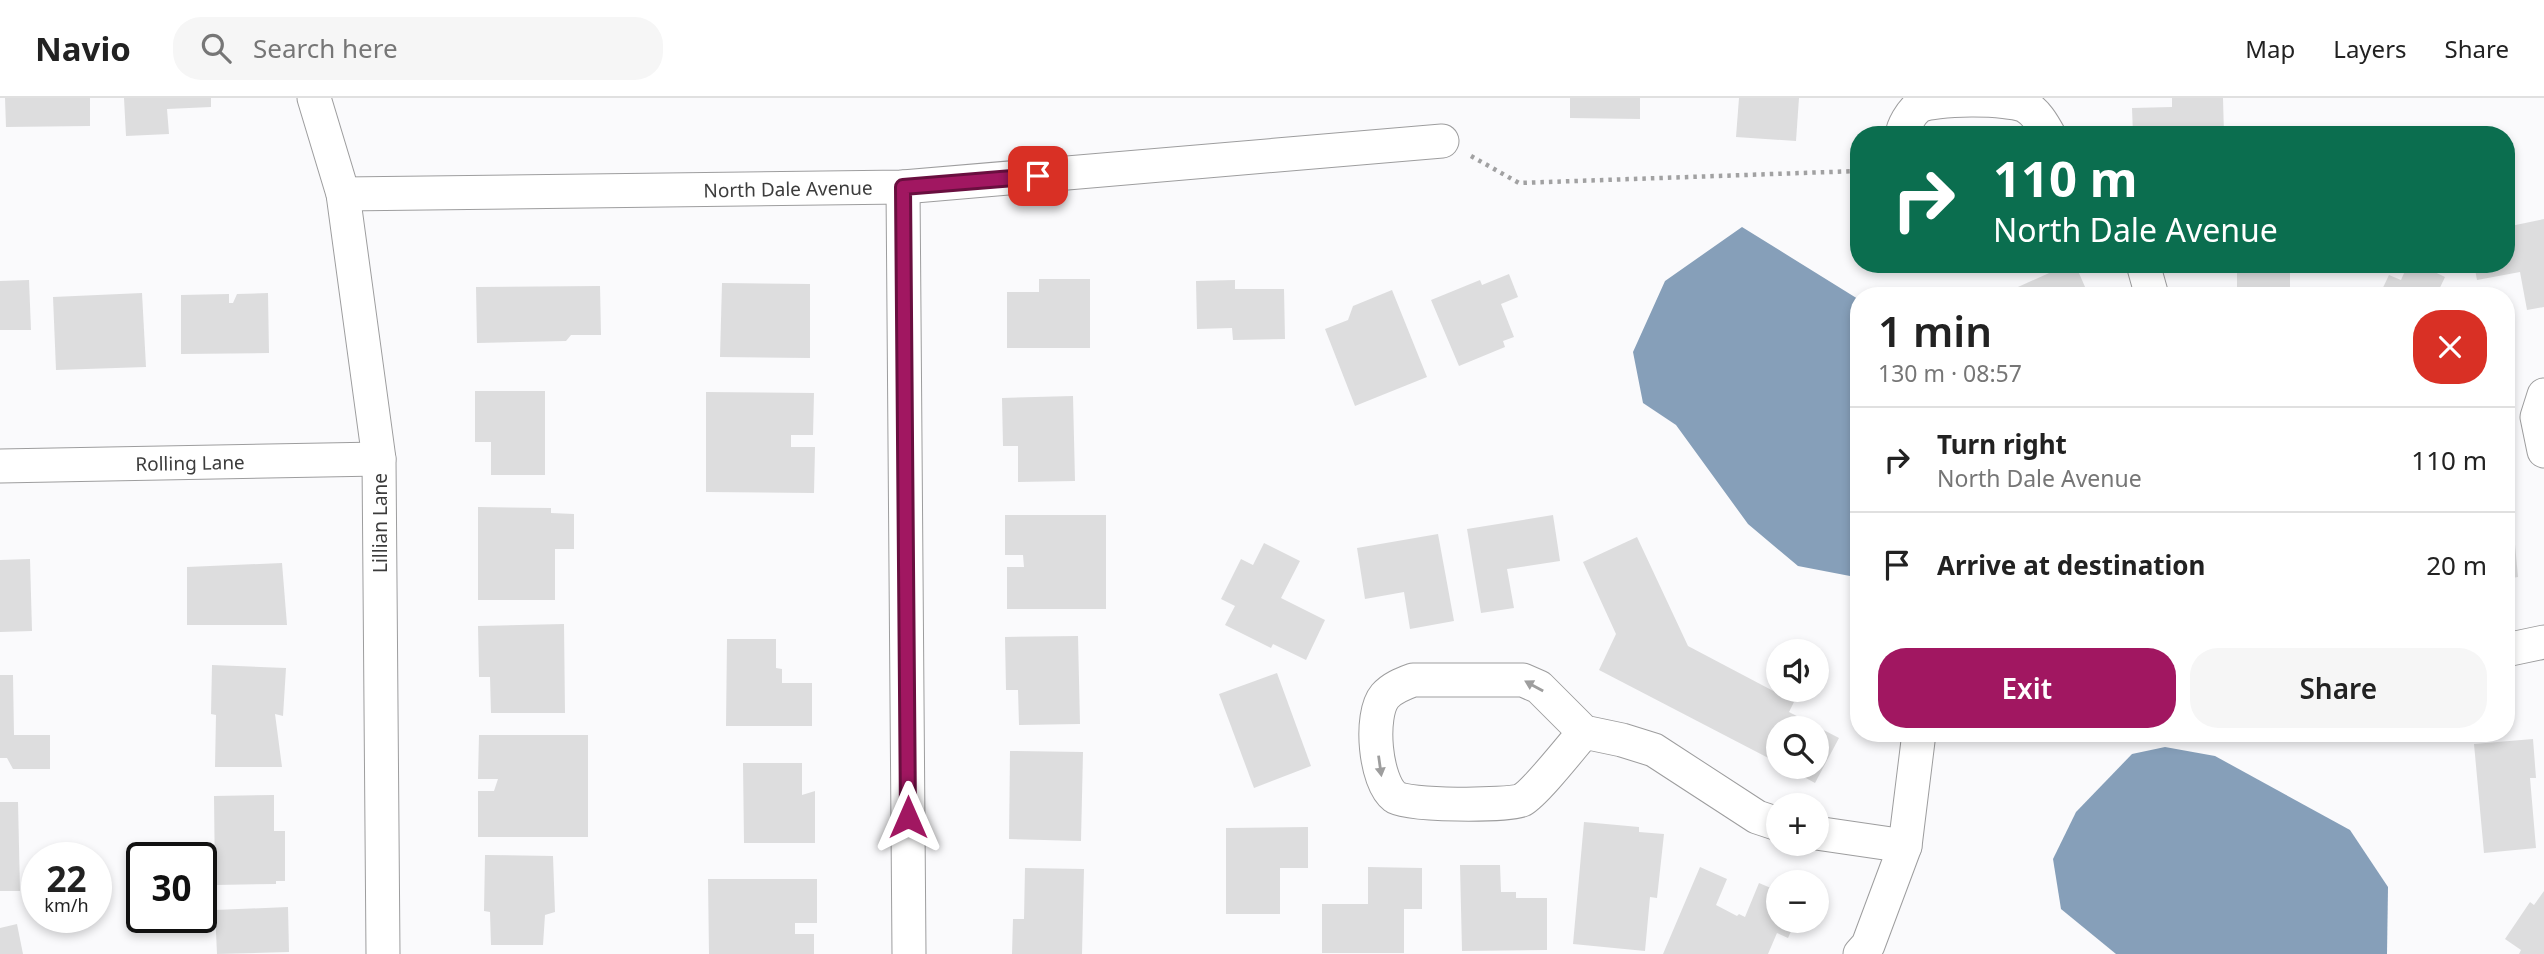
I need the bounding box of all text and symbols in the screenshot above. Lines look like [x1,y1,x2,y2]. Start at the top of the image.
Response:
search box [173,17,663,80]
text: Navio [35,26,131,71]
icon: search [197,29,235,67]
text: Search here [253,30,398,66]
text: Map [2245,32,2295,65]
text: Layers [2333,32,2407,65]
text: Share [2445,32,2509,65]
text: 110 m [1993,145,2138,211]
pin [1008,146,1068,206]
icon: right [1878,154,1969,245]
icon: arrive [1019,157,1057,195]
street label: North Dale Avenue [703,175,873,203]
text: North Dale Avenue [1993,208,2278,251]
text: 1 min [1878,302,1992,359]
button: close [2413,310,2487,384]
text: 130 m · 08:57 [1878,357,2022,389]
text: Turn right [1937,426,2067,462]
icon: right [1878,441,1916,479]
text: 110 m [2411,442,2487,478]
street label: Rolling Lane [135,449,245,477]
text: North Dale Avenue [1937,462,2142,494]
street label: Lillian Lane [367,473,393,573]
icon: arrive [1878,546,1916,584]
text: Arrive at destination [1937,547,2206,583]
text: 20 m [2426,547,2487,583]
map controls [1766,639,1829,933]
button: sound [1766,639,1829,702]
button: Exit [1878,648,2176,728]
button: Share [2190,648,2487,728]
one-way arrow [1525,680,1544,692]
button: search [1766,716,1829,779]
one-way arrow [1374,755,1385,777]
position arrow [871,780,945,854]
button: + [1766,793,1829,856]
speed limit sign: 30 [126,842,217,933]
text: 22 [46,855,87,902]
button: − [1766,870,1829,933]
text: km/h [44,893,89,917]

